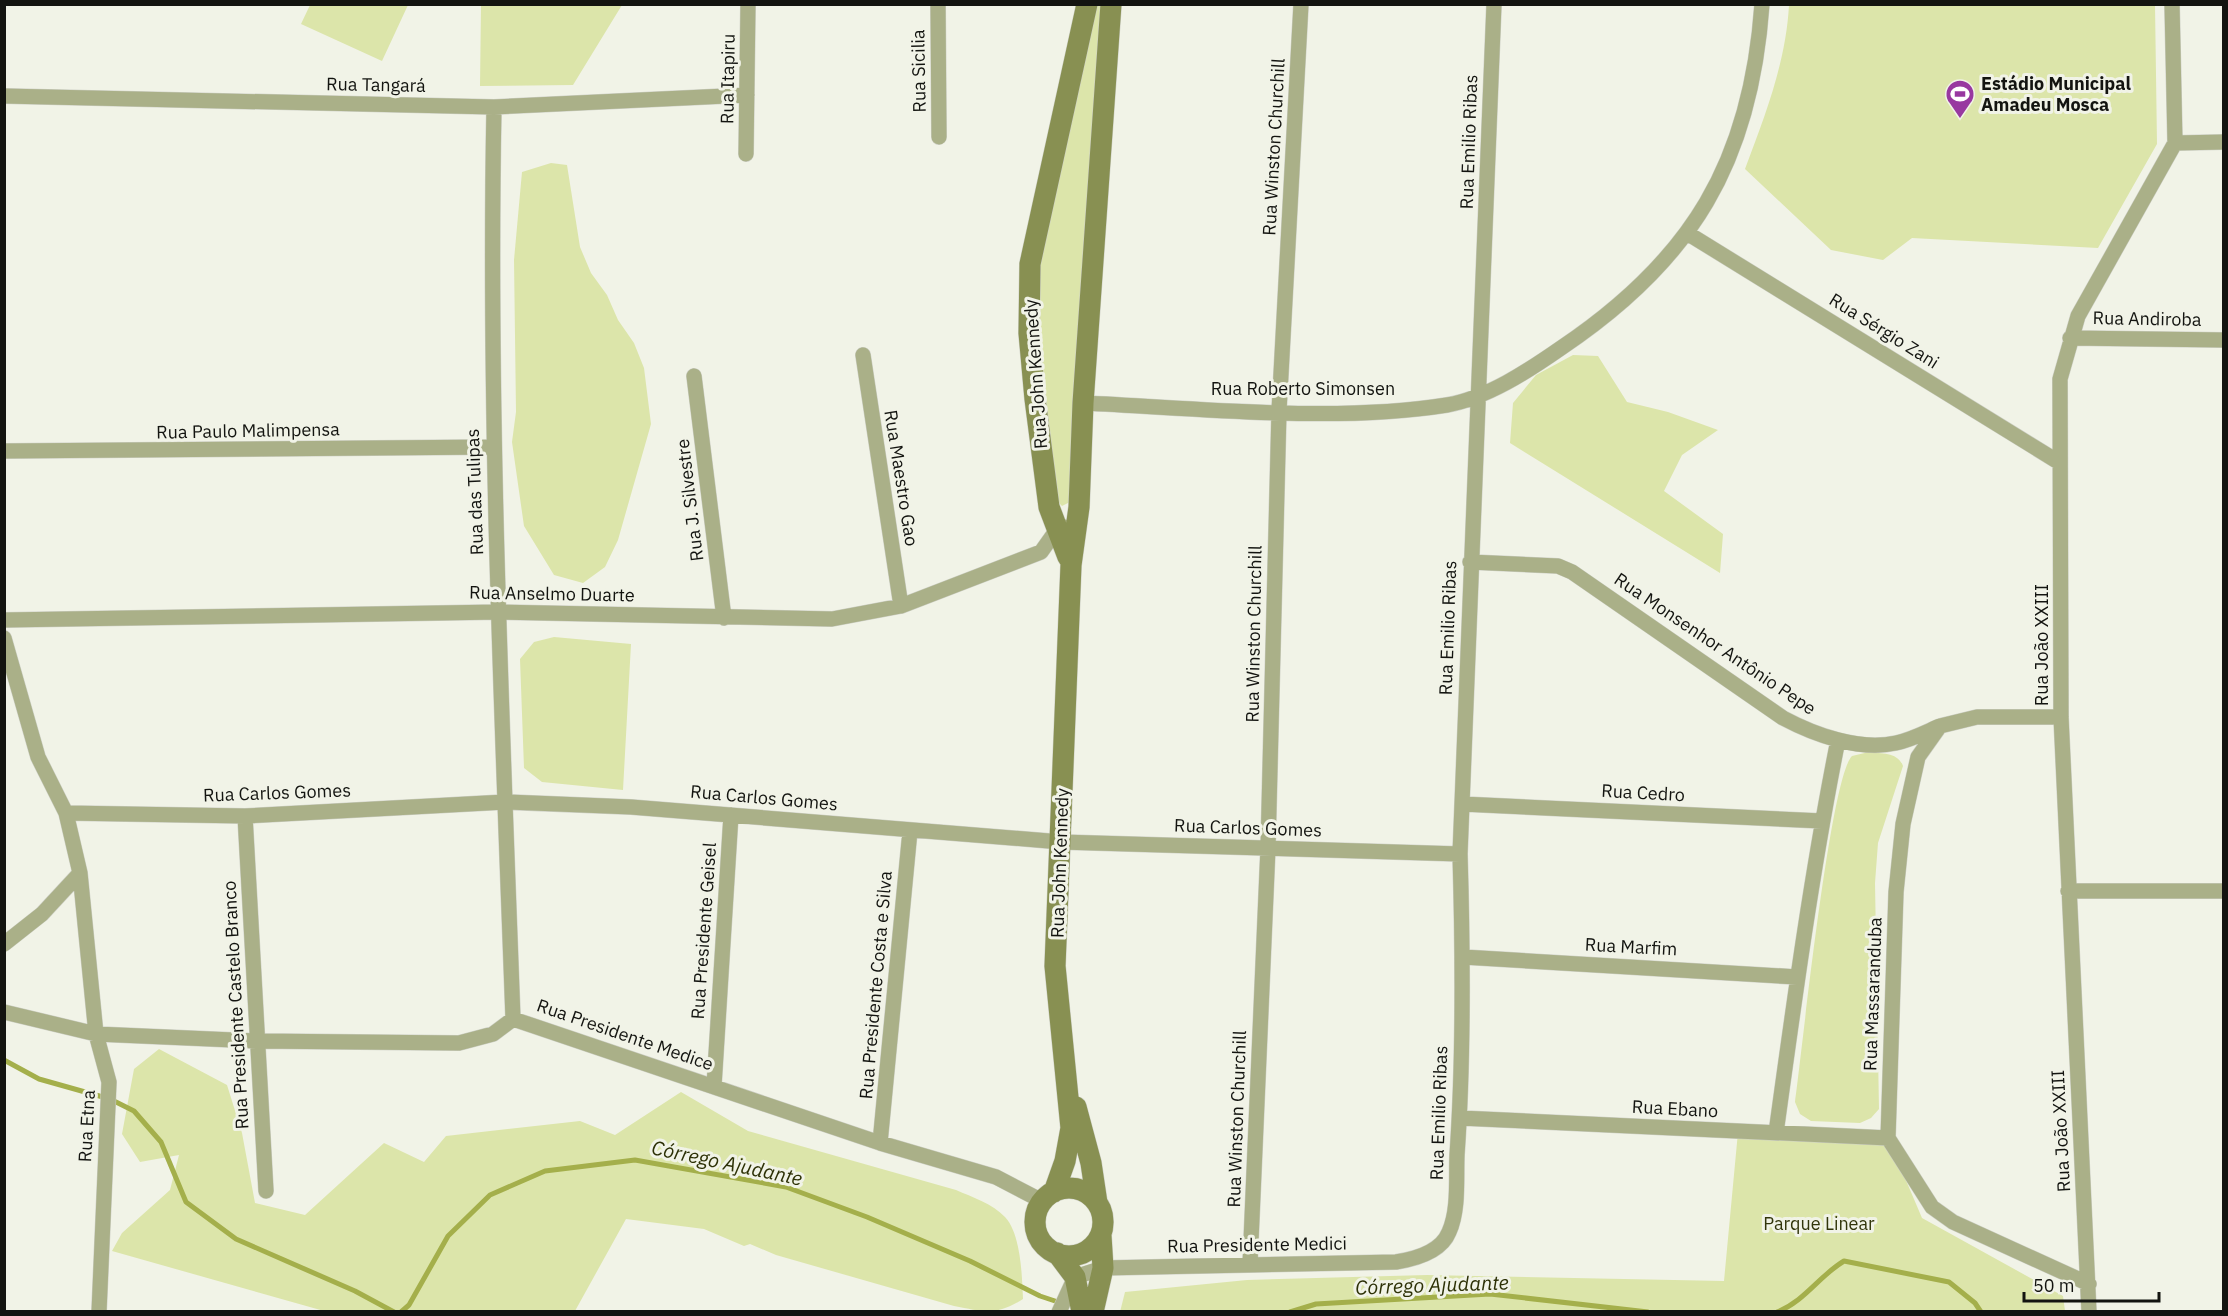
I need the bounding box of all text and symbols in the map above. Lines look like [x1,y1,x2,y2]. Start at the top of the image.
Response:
street label: Rua Sicilia [906,29,931,113]
street label: Rua Itapiru [715,34,740,124]
street label: Rua Winston Churchill [1257,58,1290,236]
street label: Rua Tangará [326,72,426,97]
place label: Estádio Municipal Amadeu Mosca [1981,72,2131,116]
street label: Rua Emilio Ribas [1455,74,1482,210]
sports icon: Estádio Municipal Amadeu Mosca [1944,78,1976,120]
street label: Rua Sérgio Zani [1825,288,1943,374]
street label: Rua John Kennedy [1019,298,1052,450]
street label: Rua Andiroba [2092,306,2202,331]
street label: Rua Roberto Simonsen [1211,377,1395,400]
street label: Rua Maestro Gao [879,408,924,548]
street label: Rua Paulo Malimpensa [156,417,340,444]
street label: Rua das Tulipas [461,428,488,556]
street label: Rua J. Silvestre [671,437,708,563]
street label: Rua Winston Churchill [1240,545,1267,723]
street label: Rua Emilio Ribas [1434,560,1461,696]
street label: Rua Monsenhor Antônio Pepe [1610,567,1821,720]
street label: Rua Anselmo Duarte [469,581,635,606]
street label: Rua João XXIII [2030,584,2053,706]
street label: Rua Carlos Gomes [203,778,351,807]
street label: Rua Cedro [1601,779,1685,806]
street label: Rua Carlos Gomes [689,780,839,815]
street label: Rua John Kennedy [1045,788,1074,938]
street label: Rua Carlos Gomes [1174,813,1322,842]
street label: Rua Presidente Geisel [686,842,721,1020]
street label: Rua Presidente Costa e Silva [854,869,897,1100]
street label: Rua Presidente Castelo Branco [218,880,253,1130]
street label: Rua Massaranduba [1858,916,1887,1071]
street label: Rua Marfim [1584,933,1678,960]
street label: Rua Presidente Medice [534,994,717,1076]
street label: Rua Winston Churchill [1222,1030,1251,1208]
street label: Rua Emilio Ribas [1425,1045,1452,1181]
street label: Rua João XXIII [2046,1069,2075,1193]
street label: Rua Etna [73,1089,100,1163]
street label: Rua Ebano [1631,1095,1719,1122]
water label: Córrego Ajudante [649,1133,805,1192]
park label: Parque Linear [1763,1212,1875,1235]
street label: Rua Presidente Medici [1167,1231,1347,1258]
scale bar [2024,1265,2159,1303]
water label: Córrego Ajudante [1355,1268,1509,1301]
text: 50 m [2033,1274,2075,1297]

